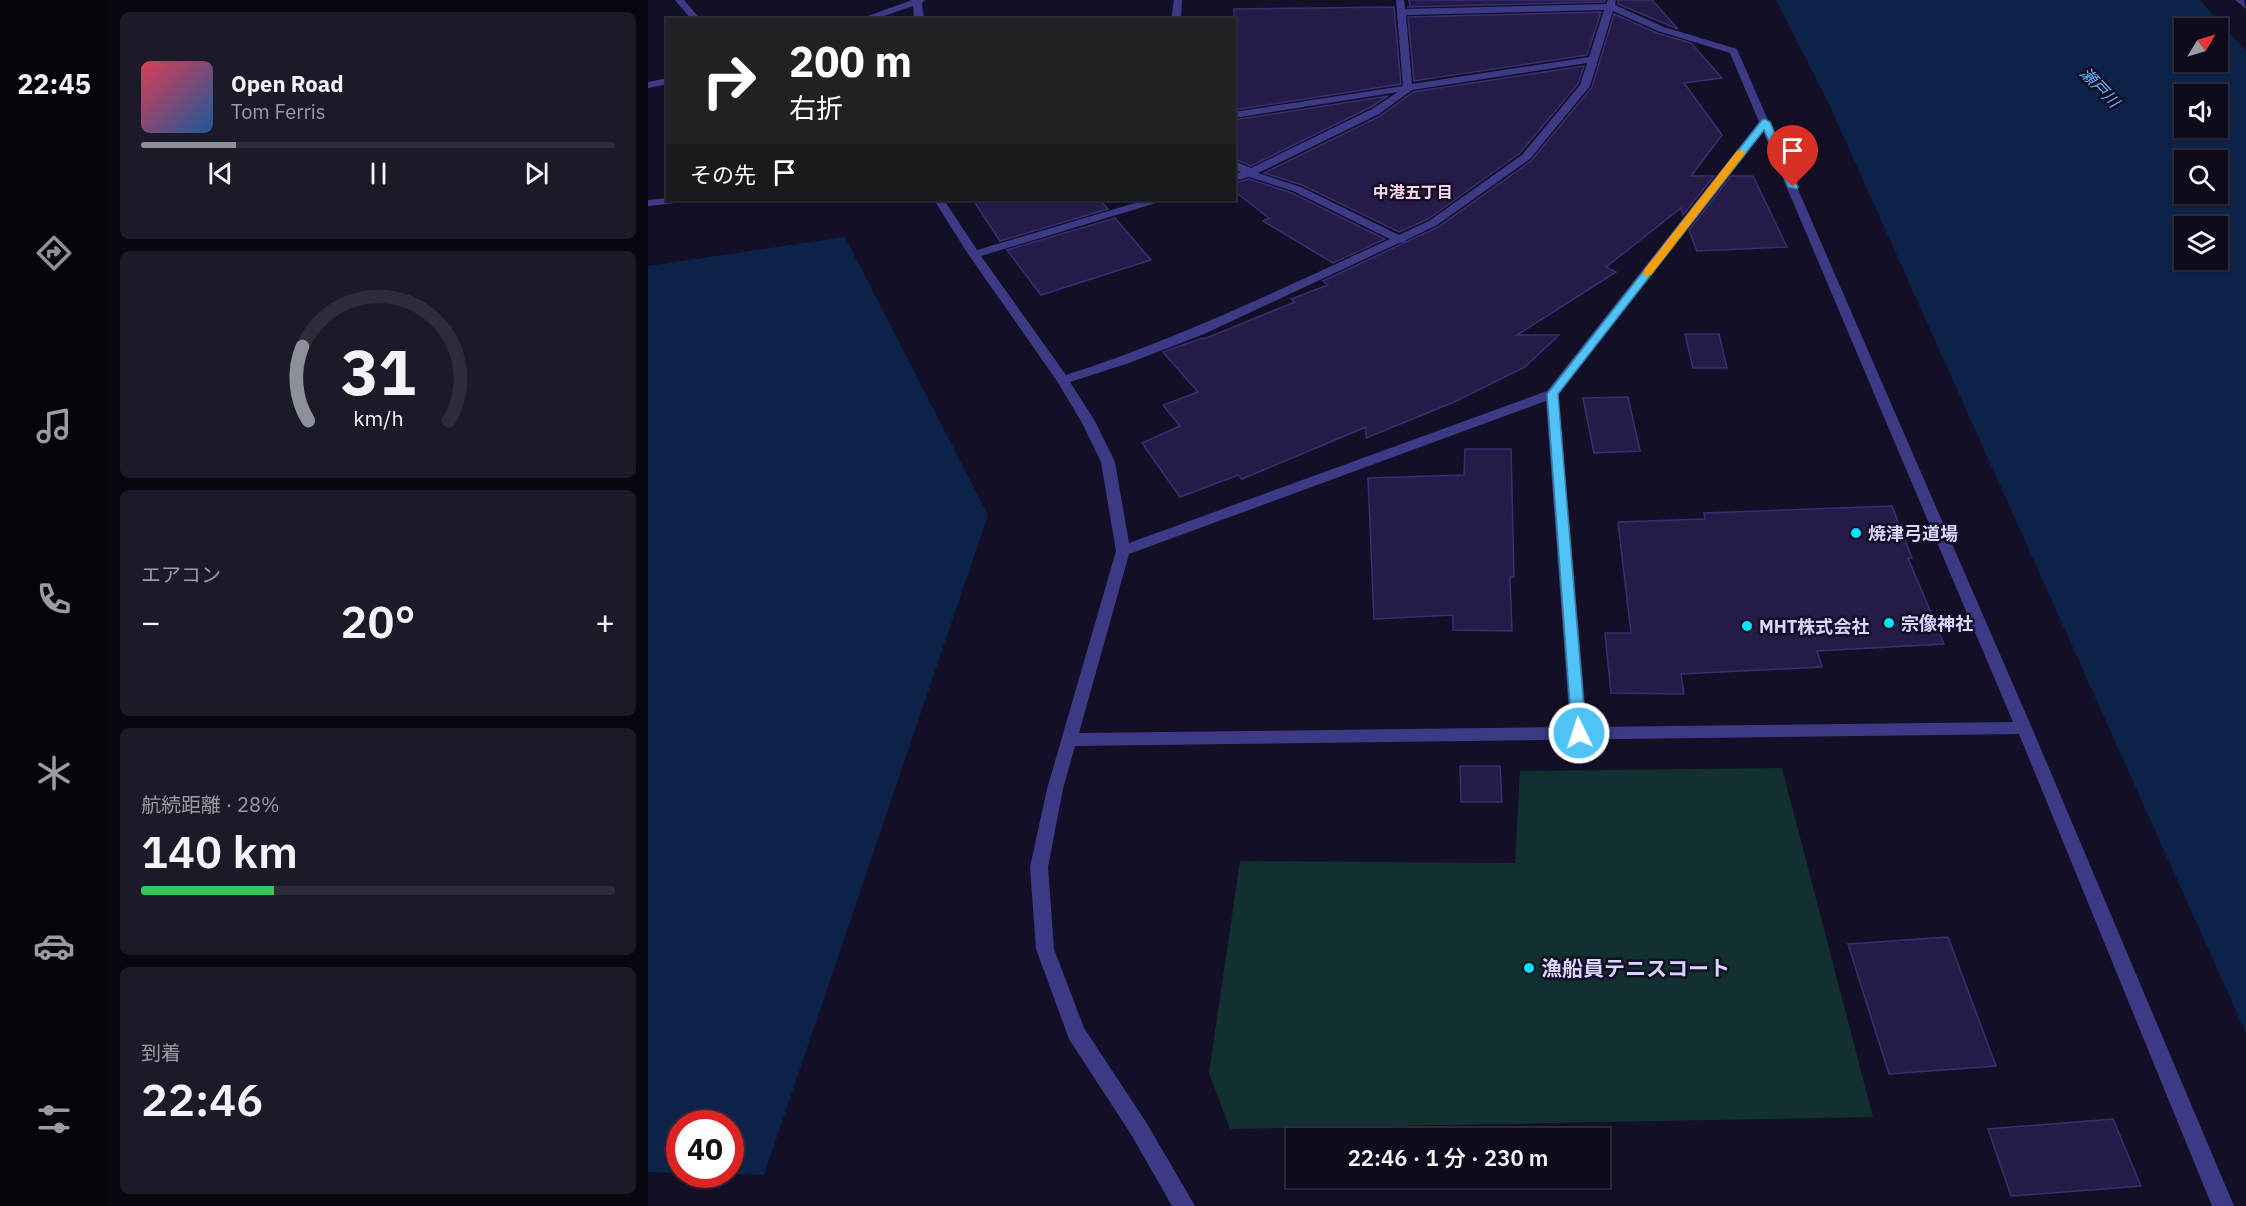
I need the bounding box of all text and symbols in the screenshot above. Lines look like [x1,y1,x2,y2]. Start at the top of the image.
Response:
north arrow [2174,18,2228,72]
map controls [2174,18,2228,270]
text: 200 m [789,34,912,89]
icon: right [690,42,768,120]
water label: 瀬戸川 [2076,63,2125,113]
text: 22:45 [17,66,91,101]
text: Open Road [231,69,344,98]
button: sound [2174,84,2228,138]
text: 右折 [789,90,843,125]
text: Tom Ferris [231,98,326,125]
pin [1767,125,1818,187]
icon: arrive [1776,134,1809,167]
button: search [2174,150,2228,204]
icon: arrive [768,156,801,189]
icon: previous [204,157,237,190]
icon: pause [362,157,395,190]
icon: next [520,157,553,190]
text: その先 [690,160,756,189]
district label: 中港五丁目 [1373,182,1453,202]
button: layers [2174,216,2228,270]
icon: directions [33,232,75,274]
text: 31 [341,331,415,412]
icon: music [33,405,75,447]
text: km/h [353,405,403,433]
place label: 焼津弓道場 [1868,522,1958,545]
marker: 焼津弓道場 [1849,526,1863,540]
text: エアコン [141,561,221,588]
icon: phone [33,578,75,620]
text: 20° [340,592,416,650]
text: − [141,600,161,643]
text: + [595,600,615,643]
place label: 宗像神社 [1901,612,1973,635]
place label: MHT株式会社 [1759,615,1869,638]
marker: 宗像神社 [1882,616,1896,630]
marker: MHT株式会社 [1740,619,1754,633]
position arrow [1547,701,1611,765]
icon: climate [33,752,75,794]
text: 航続距離 · 28% [141,791,280,818]
text: 140 km [141,822,298,880]
icon: car [33,925,75,967]
place label: 漁船員テニスコート [1541,954,1730,982]
marker: 漁船員テニスコート [1522,961,1536,975]
text: 到着 [141,1039,181,1066]
text: 22:46 [141,1070,263,1128]
icon: filters [33,1098,75,1140]
speed limit sign: 40 [666,1110,744,1188]
text: 22:46 · 1 分 · 230 m [1348,1143,1548,1172]

